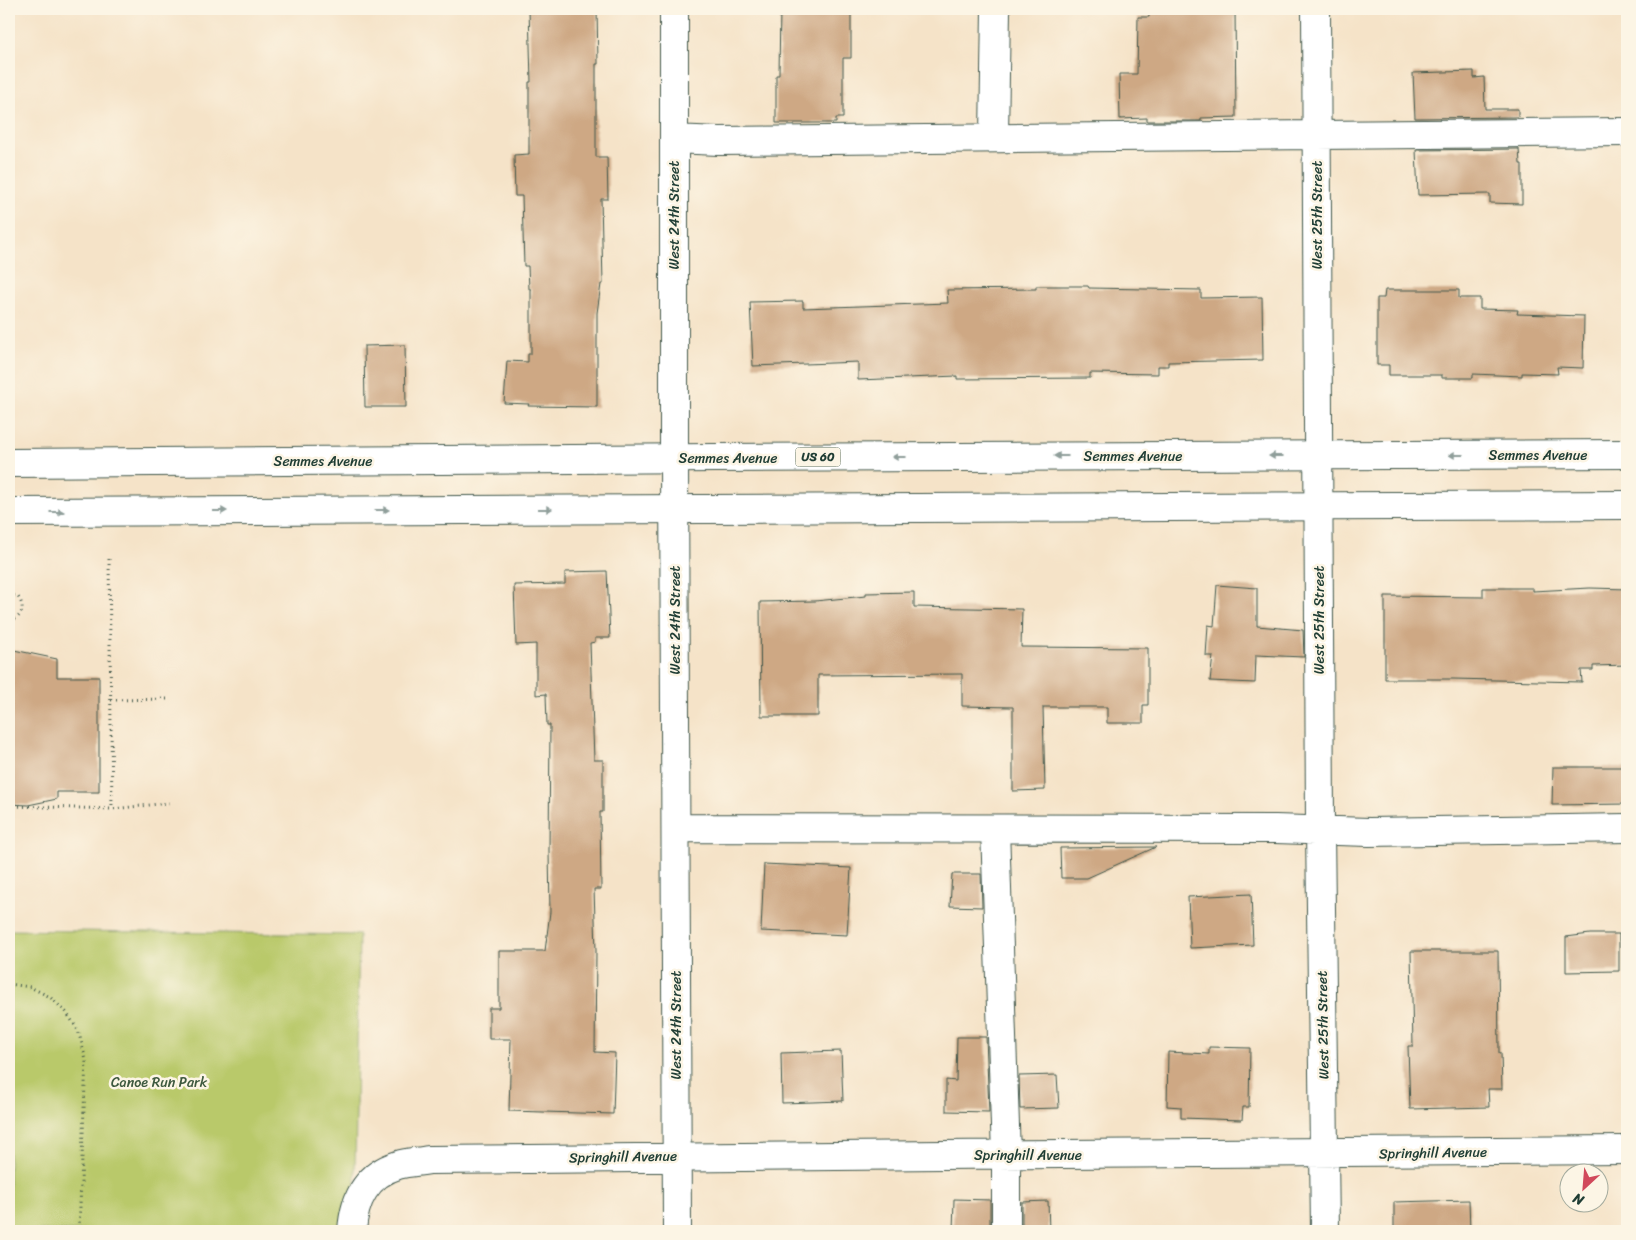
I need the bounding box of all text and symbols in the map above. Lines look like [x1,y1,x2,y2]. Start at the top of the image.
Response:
street label: West 24th Street [662,161,687,269]
street label: West 25th Street [1305,161,1330,269]
street label: Semmes Avenue [1489,443,1587,468]
street label: Semmes Avenue [1084,444,1182,469]
street label: Semmes Avenue [679,446,777,471]
road number: US 60 [796,448,840,467]
street label: Semmes Avenue [274,449,372,474]
one-way arrow [1448,451,1464,459]
one-way arrow [1053,452,1069,460]
one-way arrow [1268,452,1284,460]
one-way arrow [890,453,906,461]
one-way arrow [537,505,553,513]
one-way arrow [375,506,391,514]
one-way arrow [212,507,228,515]
one-way arrow [50,508,66,516]
street label: West 24th Street [663,566,688,674]
street label: West 25th Street [1307,566,1332,674]
street label: West 25th Street [1310,970,1336,1080]
street label: West 24th Street [664,971,689,1079]
park label: Canoe Run Park [111,1070,208,1095]
street label: Springhill Avenue [1379,1140,1487,1166]
street label: Springhill Avenue [974,1143,1082,1168]
street label: Springhill Avenue [569,1144,677,1170]
north arrow [1558,1162,1608,1212]
text: N [1568,1186,1589,1213]

